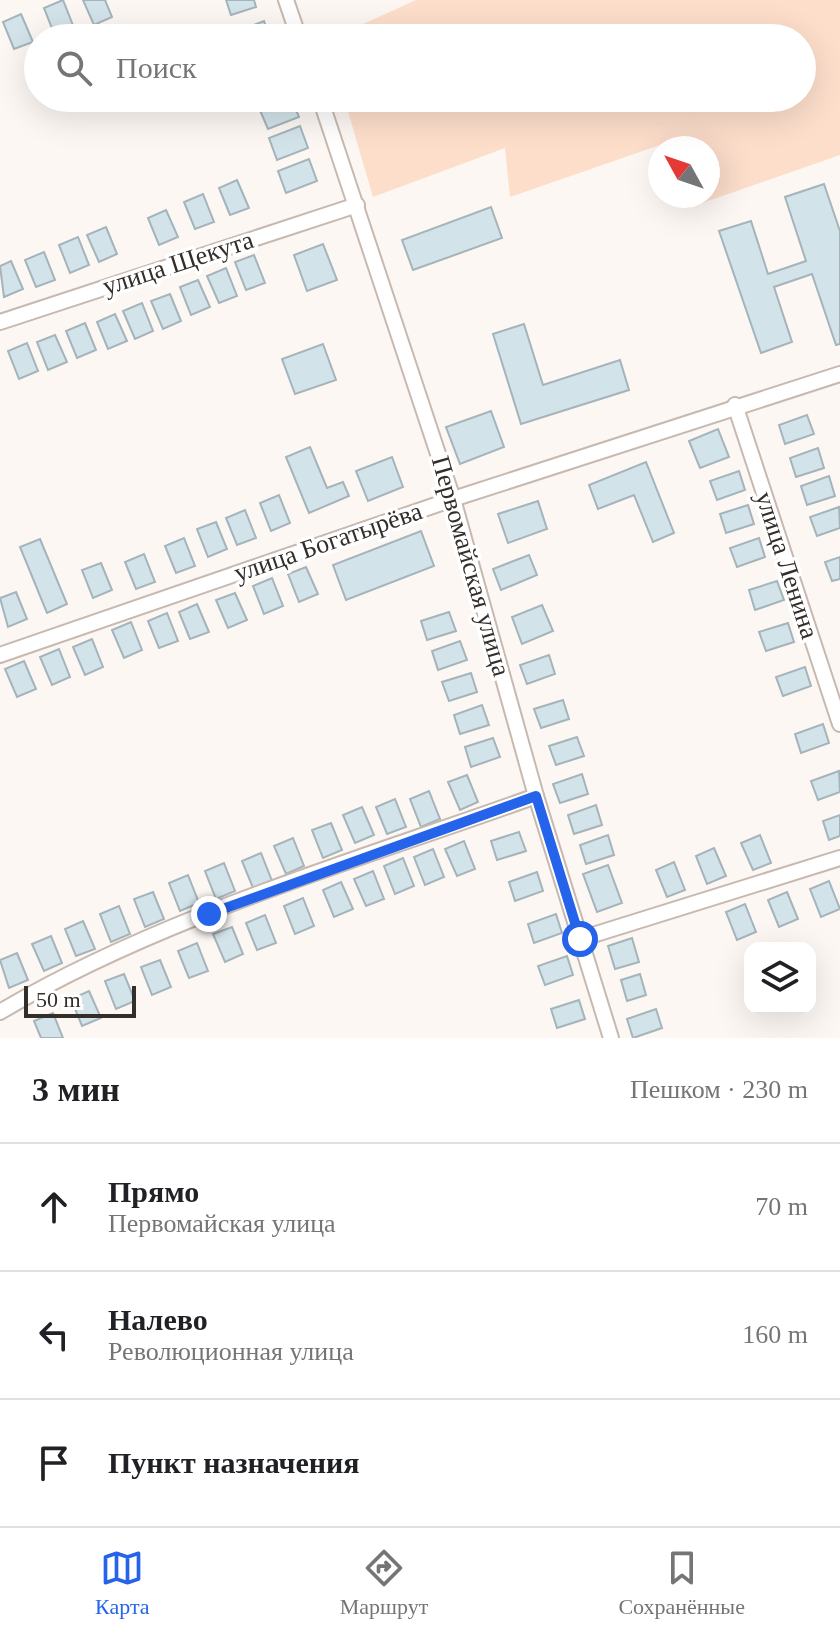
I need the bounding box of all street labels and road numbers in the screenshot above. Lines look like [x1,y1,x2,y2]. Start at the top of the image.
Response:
street label: улица Щекута [99,225,258,301]
street label: Первомайская улица [426,453,516,680]
street label: улица Ленина [750,488,825,643]
street label: улица Богатырёва [230,496,426,588]

